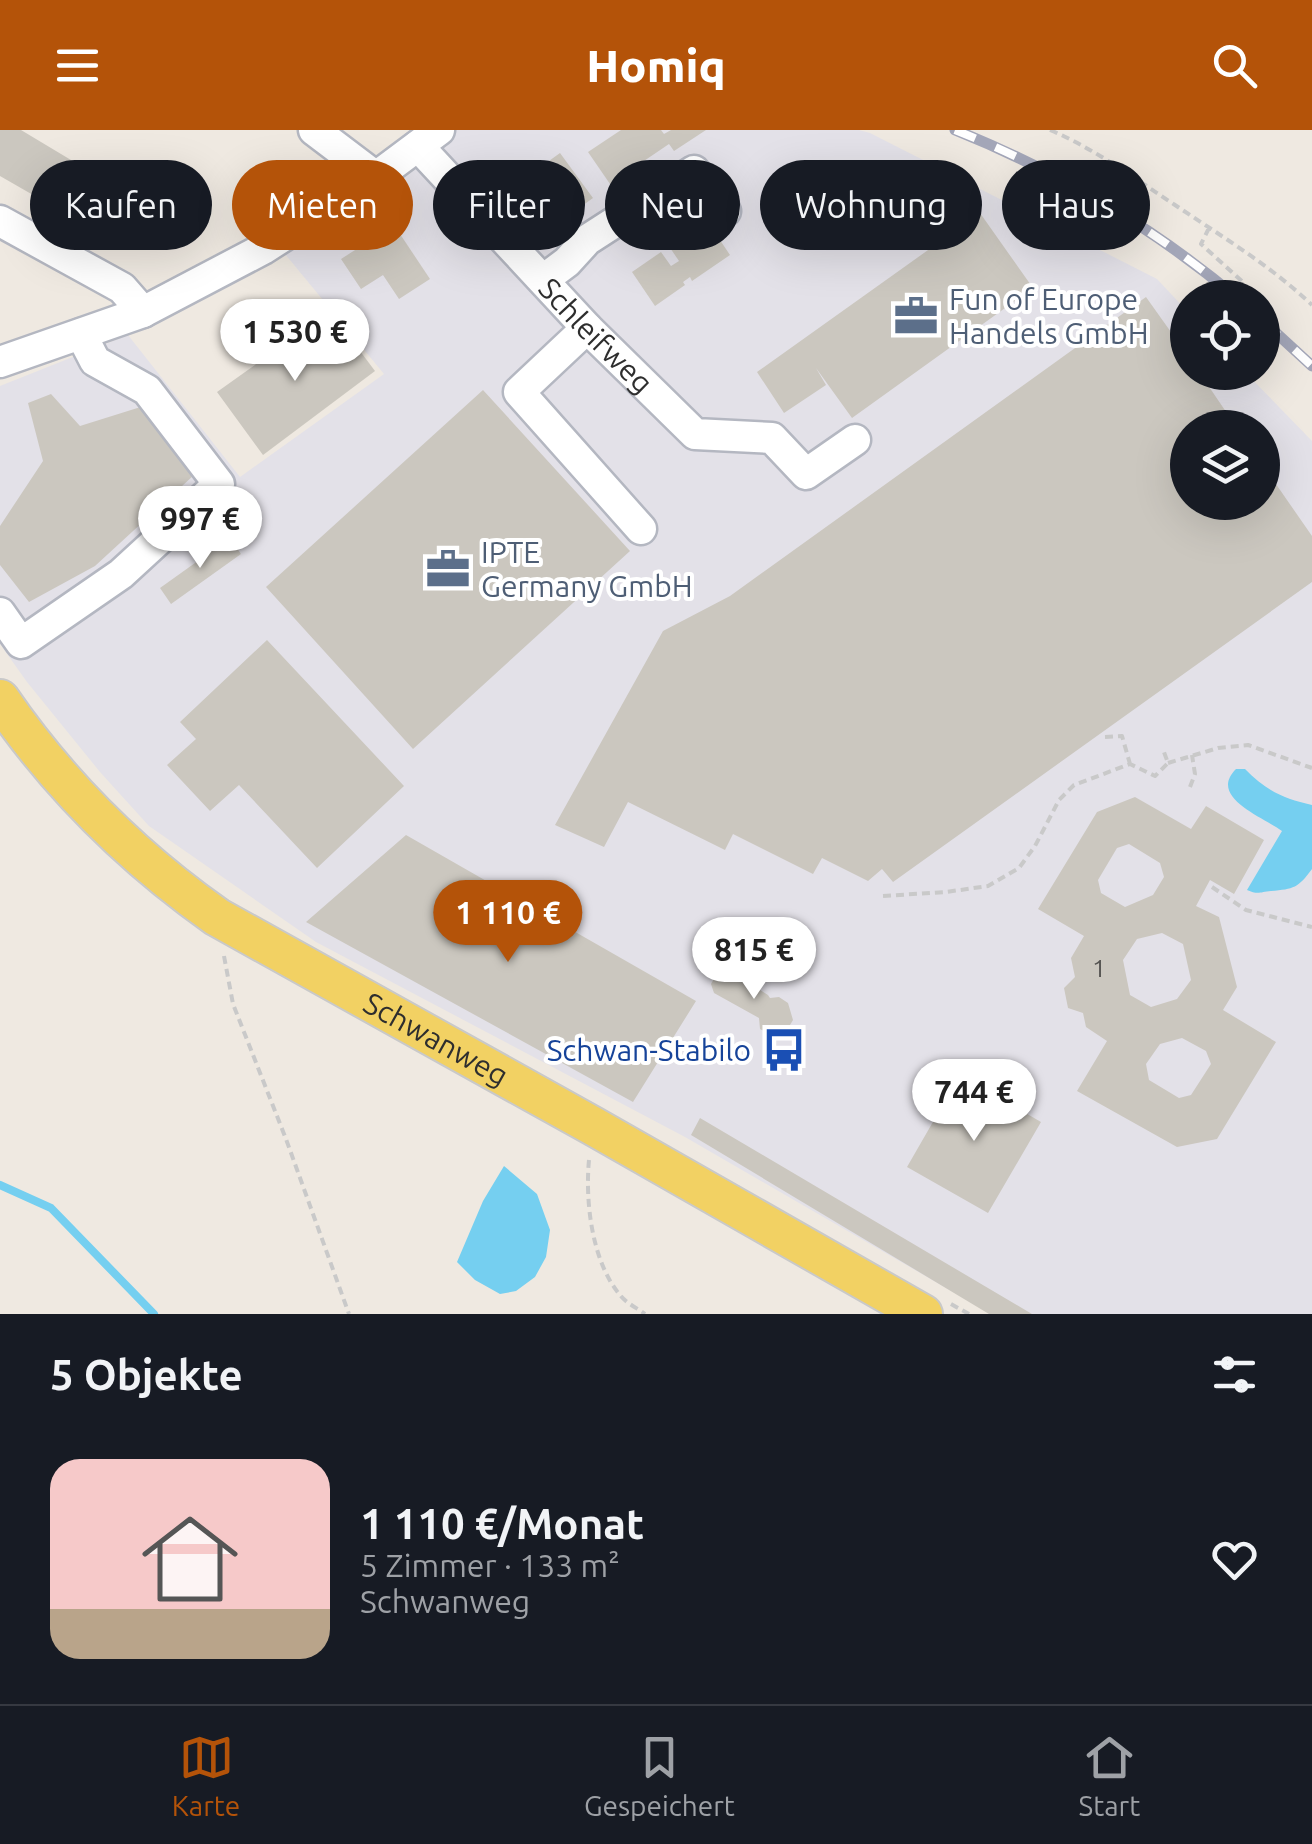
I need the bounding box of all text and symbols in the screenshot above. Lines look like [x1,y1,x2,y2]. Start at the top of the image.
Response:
icon: menu [50,38,105,93]
icon: search [1207,38,1262,93]
text: Homiq [586,40,726,91]
chip: Kaufen [30,160,212,250]
chip: Mieten [232,160,413,250]
chip: Filter [433,160,585,250]
chip: Neu [605,160,740,250]
chip: Wohnung [760,160,982,250]
chip: Haus [1002,160,1150,250]
street label: Schleifweg [532,271,660,400]
map controls [1170,280,1280,520]
button: locate [1170,280,1280,390]
place label: Fun of Europe Handels GmbH [949,282,1149,350]
office icon: Fun of Europe Handels GmbH [892,292,940,340]
pin: 1 530 € [203,299,387,384]
text: 1 530 € [242,313,348,349]
button: layers [1170,410,1280,520]
pin: 997 € [130,486,270,571]
text: 997 € [160,500,240,536]
place label: IPTE Germany GmbH [481,535,693,603]
office icon: IPTE Germany GmbH [424,545,472,593]
pin: 1 110 € [416,880,600,965]
text: 1 110 € [455,894,561,930]
pin: 815 € [684,917,824,1002]
text: 815 € [714,931,794,967]
house number: 1 [1092,954,1106,982]
street label: Schwanweg [358,985,514,1092]
bus stop icon: Schwan-Stabilo [760,1026,808,1074]
place label: Schwan-Stabilo [547,1033,751,1067]
pin: 744 € [904,1059,1044,1144]
text: 744 € [934,1073,1014,1109]
icon: filters [1207,1347,1262,1402]
text: 5 Objekte [50,1351,243,1398]
icon: home [130,1499,250,1619]
text: 1 110 €/Monat [360,1500,644,1547]
icon: heart [1207,1532,1262,1587]
text: 5 Zimmer · 133 m² [360,1547,620,1583]
text: Schwanweg [360,1583,530,1619]
tab: Karte [172,1730,240,1821]
tab: Gespeichert [584,1730,735,1821]
tab: Start [1079,1730,1140,1821]

